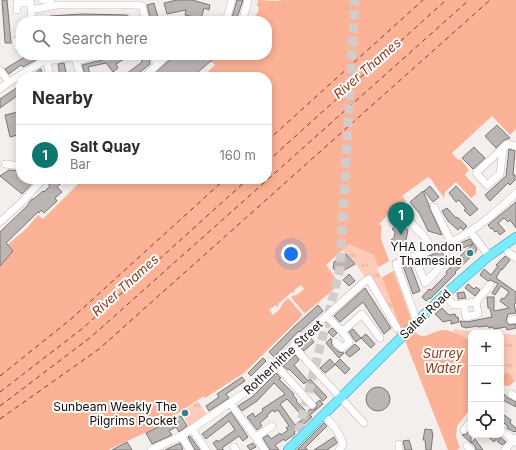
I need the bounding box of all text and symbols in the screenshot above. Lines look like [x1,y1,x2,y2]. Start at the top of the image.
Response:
search box [16,16,272,60]
icon: search [30,27,52,49]
text: Search here [62,29,148,48]
water label: River Thames [330,34,404,102]
text: Nearby [32,88,93,108]
text: Salt Quay [70,137,140,156]
text: 1 [42,147,48,163]
text: 160 m [219,147,256,163]
text: Bar [70,156,91,172]
pin: 1 [388,202,414,235]
place label: YHA London Thameside [391,239,462,268]
your location [281,244,301,264]
marker: YHA London Thameside [465,248,475,258]
water label: River Thames [88,251,162,319]
street label: Salter Road [396,286,454,342]
street label: Rotherhithe Street [240,316,326,398]
map controls [468,330,504,438]
button: + [468,330,504,366]
water label: Surrey Water [423,345,464,376]
button: − [468,366,504,402]
place label: Sunbeam Weekly The Pilgrims Pocket [53,399,177,428]
button: locate [468,402,504,438]
marker: Sunbeam Weekly The Pilgrims Pocket [180,408,190,418]

